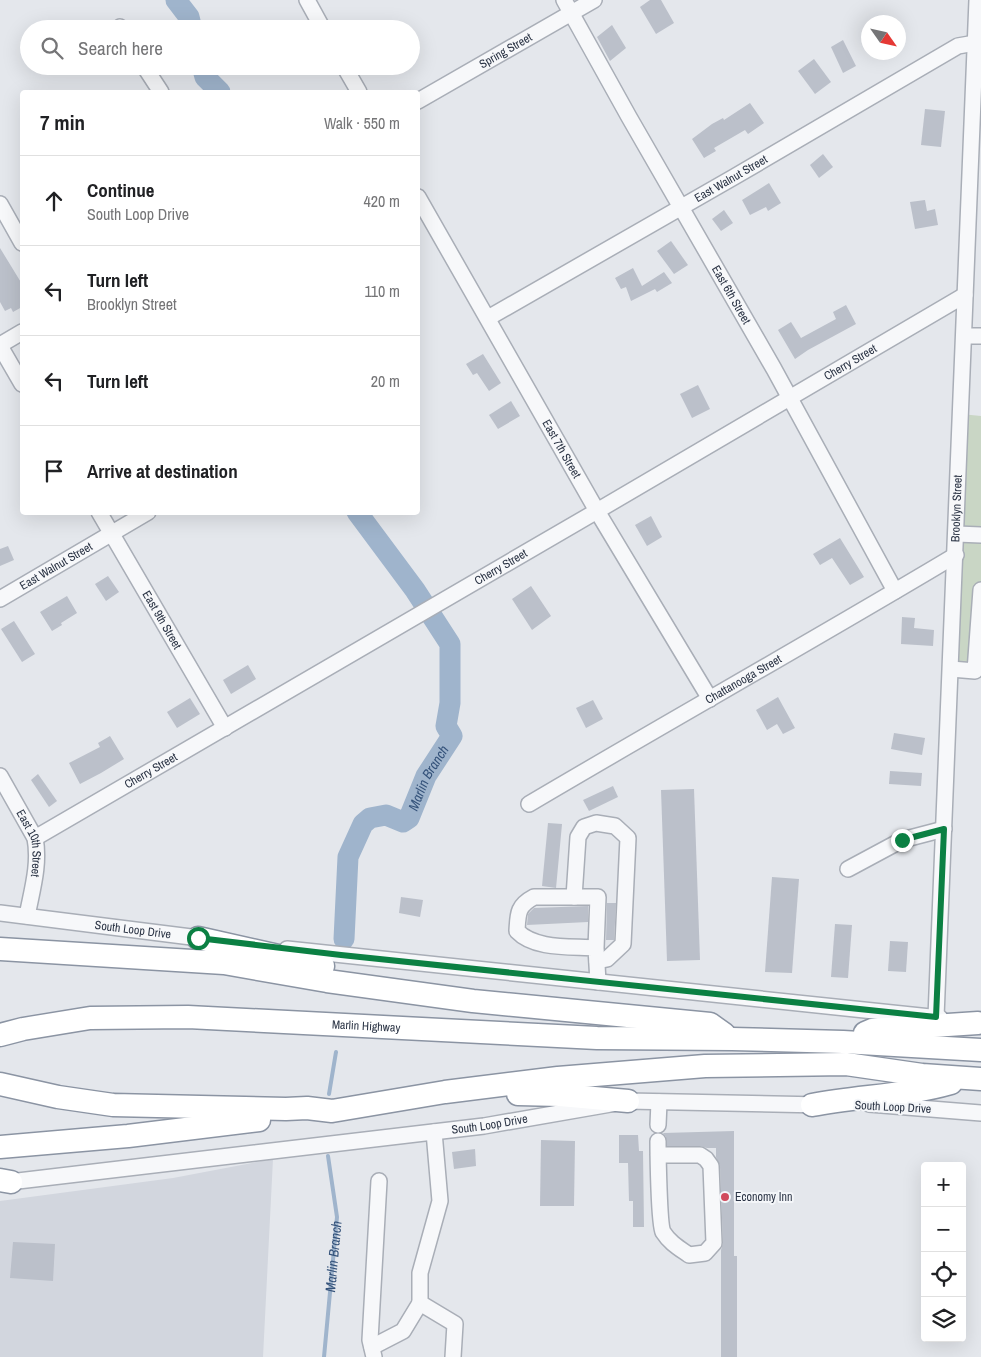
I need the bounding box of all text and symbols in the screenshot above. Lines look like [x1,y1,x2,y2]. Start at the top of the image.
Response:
north arrow [861,15,906,60]
search box [20,20,420,75]
street label: Spring Street [476,29,535,72]
icon: search [38,34,66,62]
text: Search here [78,35,163,61]
text: 7 min [40,108,85,137]
text: Walk · 550 m [324,112,400,134]
street label: East Walnut Street [691,151,771,206]
text: Continue [87,177,155,203]
icon: ahead [40,187,68,215]
text: 420 m [364,190,400,212]
text: South Loop Drive [87,203,189,225]
street label: East 6th Street [708,263,755,327]
text: Turn left [87,267,148,293]
icon: left [40,277,68,305]
text: 110 m [364,280,400,302]
text: Brooklyn Street [87,293,177,315]
street label: Cherry Street [821,340,880,384]
icon: left [40,367,68,395]
text: Turn left [87,368,148,394]
text: 20 m [371,370,400,392]
street label: East 7th Street [539,417,585,481]
icon: arrive [40,457,68,485]
text: Arrive at destination [87,458,238,484]
street label: Brooklyn Street [947,474,966,542]
street label: East Walnut Street [17,538,96,594]
street label: Cherry Street [472,545,530,589]
street label: East 9th Street [139,588,185,652]
street label: Chattanooga Street [702,651,785,708]
water label: Marlin Branch [404,742,453,813]
street label: Cherry Street [121,749,180,792]
street label: East 10th Street [13,807,45,878]
route end [891,829,914,852]
street label: South Loop Drive [94,917,172,942]
route start [187,927,210,950]
street label: Marlin Highway [331,1016,401,1036]
street label: South Loop Drive [854,1097,932,1117]
street label: South Loop Drive [451,1111,529,1138]
map controls [921,1162,966,1342]
button: + [921,1162,966,1207]
place label: Economy Inn [735,1189,792,1205]
marker: Economy Inn [719,1191,731,1203]
button: − [921,1207,966,1252]
water label: Marlin Branch [321,1220,346,1293]
button: locate [921,1252,966,1297]
button: layers [921,1297,966,1342]

